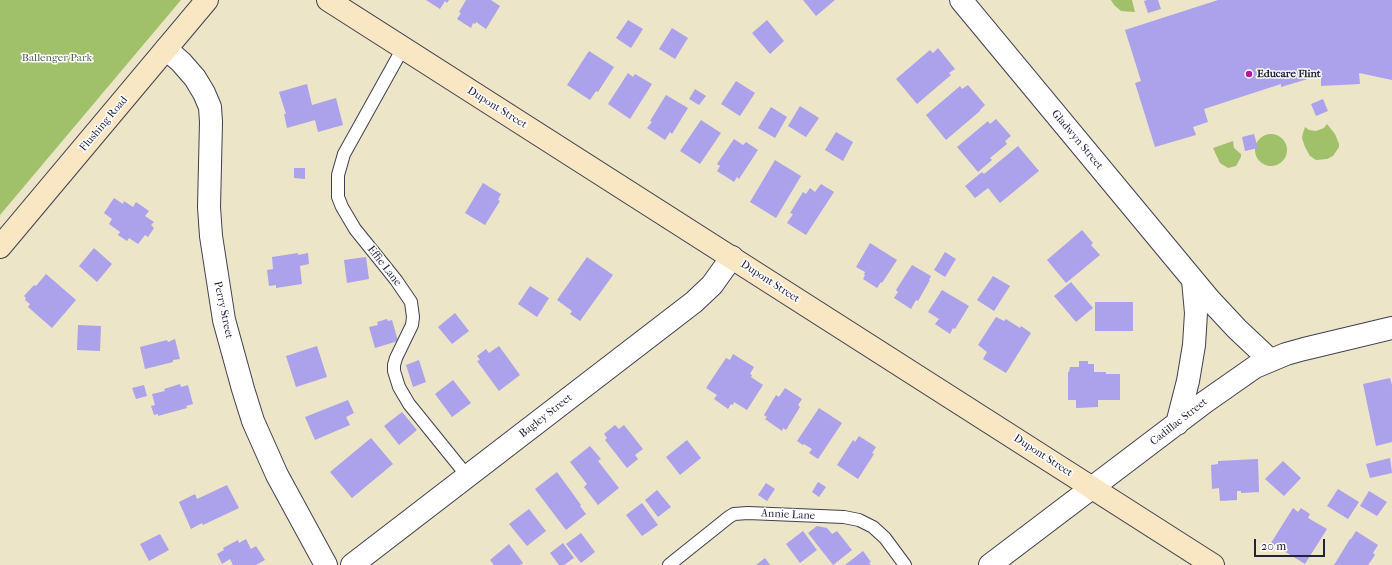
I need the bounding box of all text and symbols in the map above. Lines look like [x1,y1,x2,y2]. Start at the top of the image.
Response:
park label: Ballenger Park [22,51,92,65]
place label: Educare Flint [1257,67,1321,81]
marker: Educare Flint [1244,69,1254,79]
street label: Dupont Street [465,84,529,132]
street label: Flushing Road [77,94,131,154]
street label: Gladwyn Street [1048,108,1106,172]
street label: Effie Lane [364,243,404,289]
street label: Dupont Street [738,258,802,306]
street label: Perry Street [210,280,236,340]
street label: Bagley Street [517,391,575,441]
street label: Cadillac Street [1148,396,1210,448]
street label: Dupont Street [1011,432,1075,480]
street label: Annie Lane [760,507,816,523]
scale bar [1256,531,1327,557]
text: 20 m [1261,539,1286,553]

